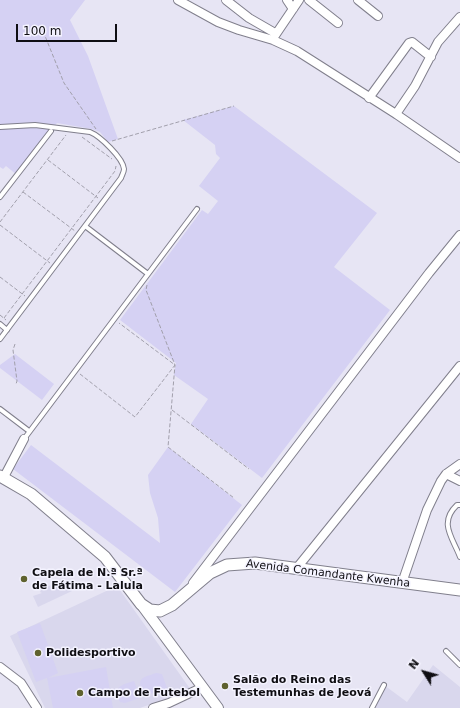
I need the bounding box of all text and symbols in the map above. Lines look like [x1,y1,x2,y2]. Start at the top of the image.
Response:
scale bar [18,16,119,42]
text: 100 m [23,24,61,38]
street label: Avenida Comandante Kwenha [245,557,411,591]
place label: Capela de N.ª Sr.ª de Fátima - Lalula [32,566,143,592]
marker: Capela de N.ª Sr.ª de Fátima - Lalula [19,574,29,584]
place label: Polidesportivo [46,646,136,660]
marker: Polidesportivo [33,648,43,658]
north arrow [404,652,444,692]
text: N [406,657,422,672]
place label: Salão do Reino das Testemunhas de Jeová [233,673,371,699]
marker: Salão do Reino das Testemunhas de Jeová [220,681,230,691]
place label: Campo de Futebol [88,686,200,700]
marker: Campo de Futebol [75,688,85,698]

